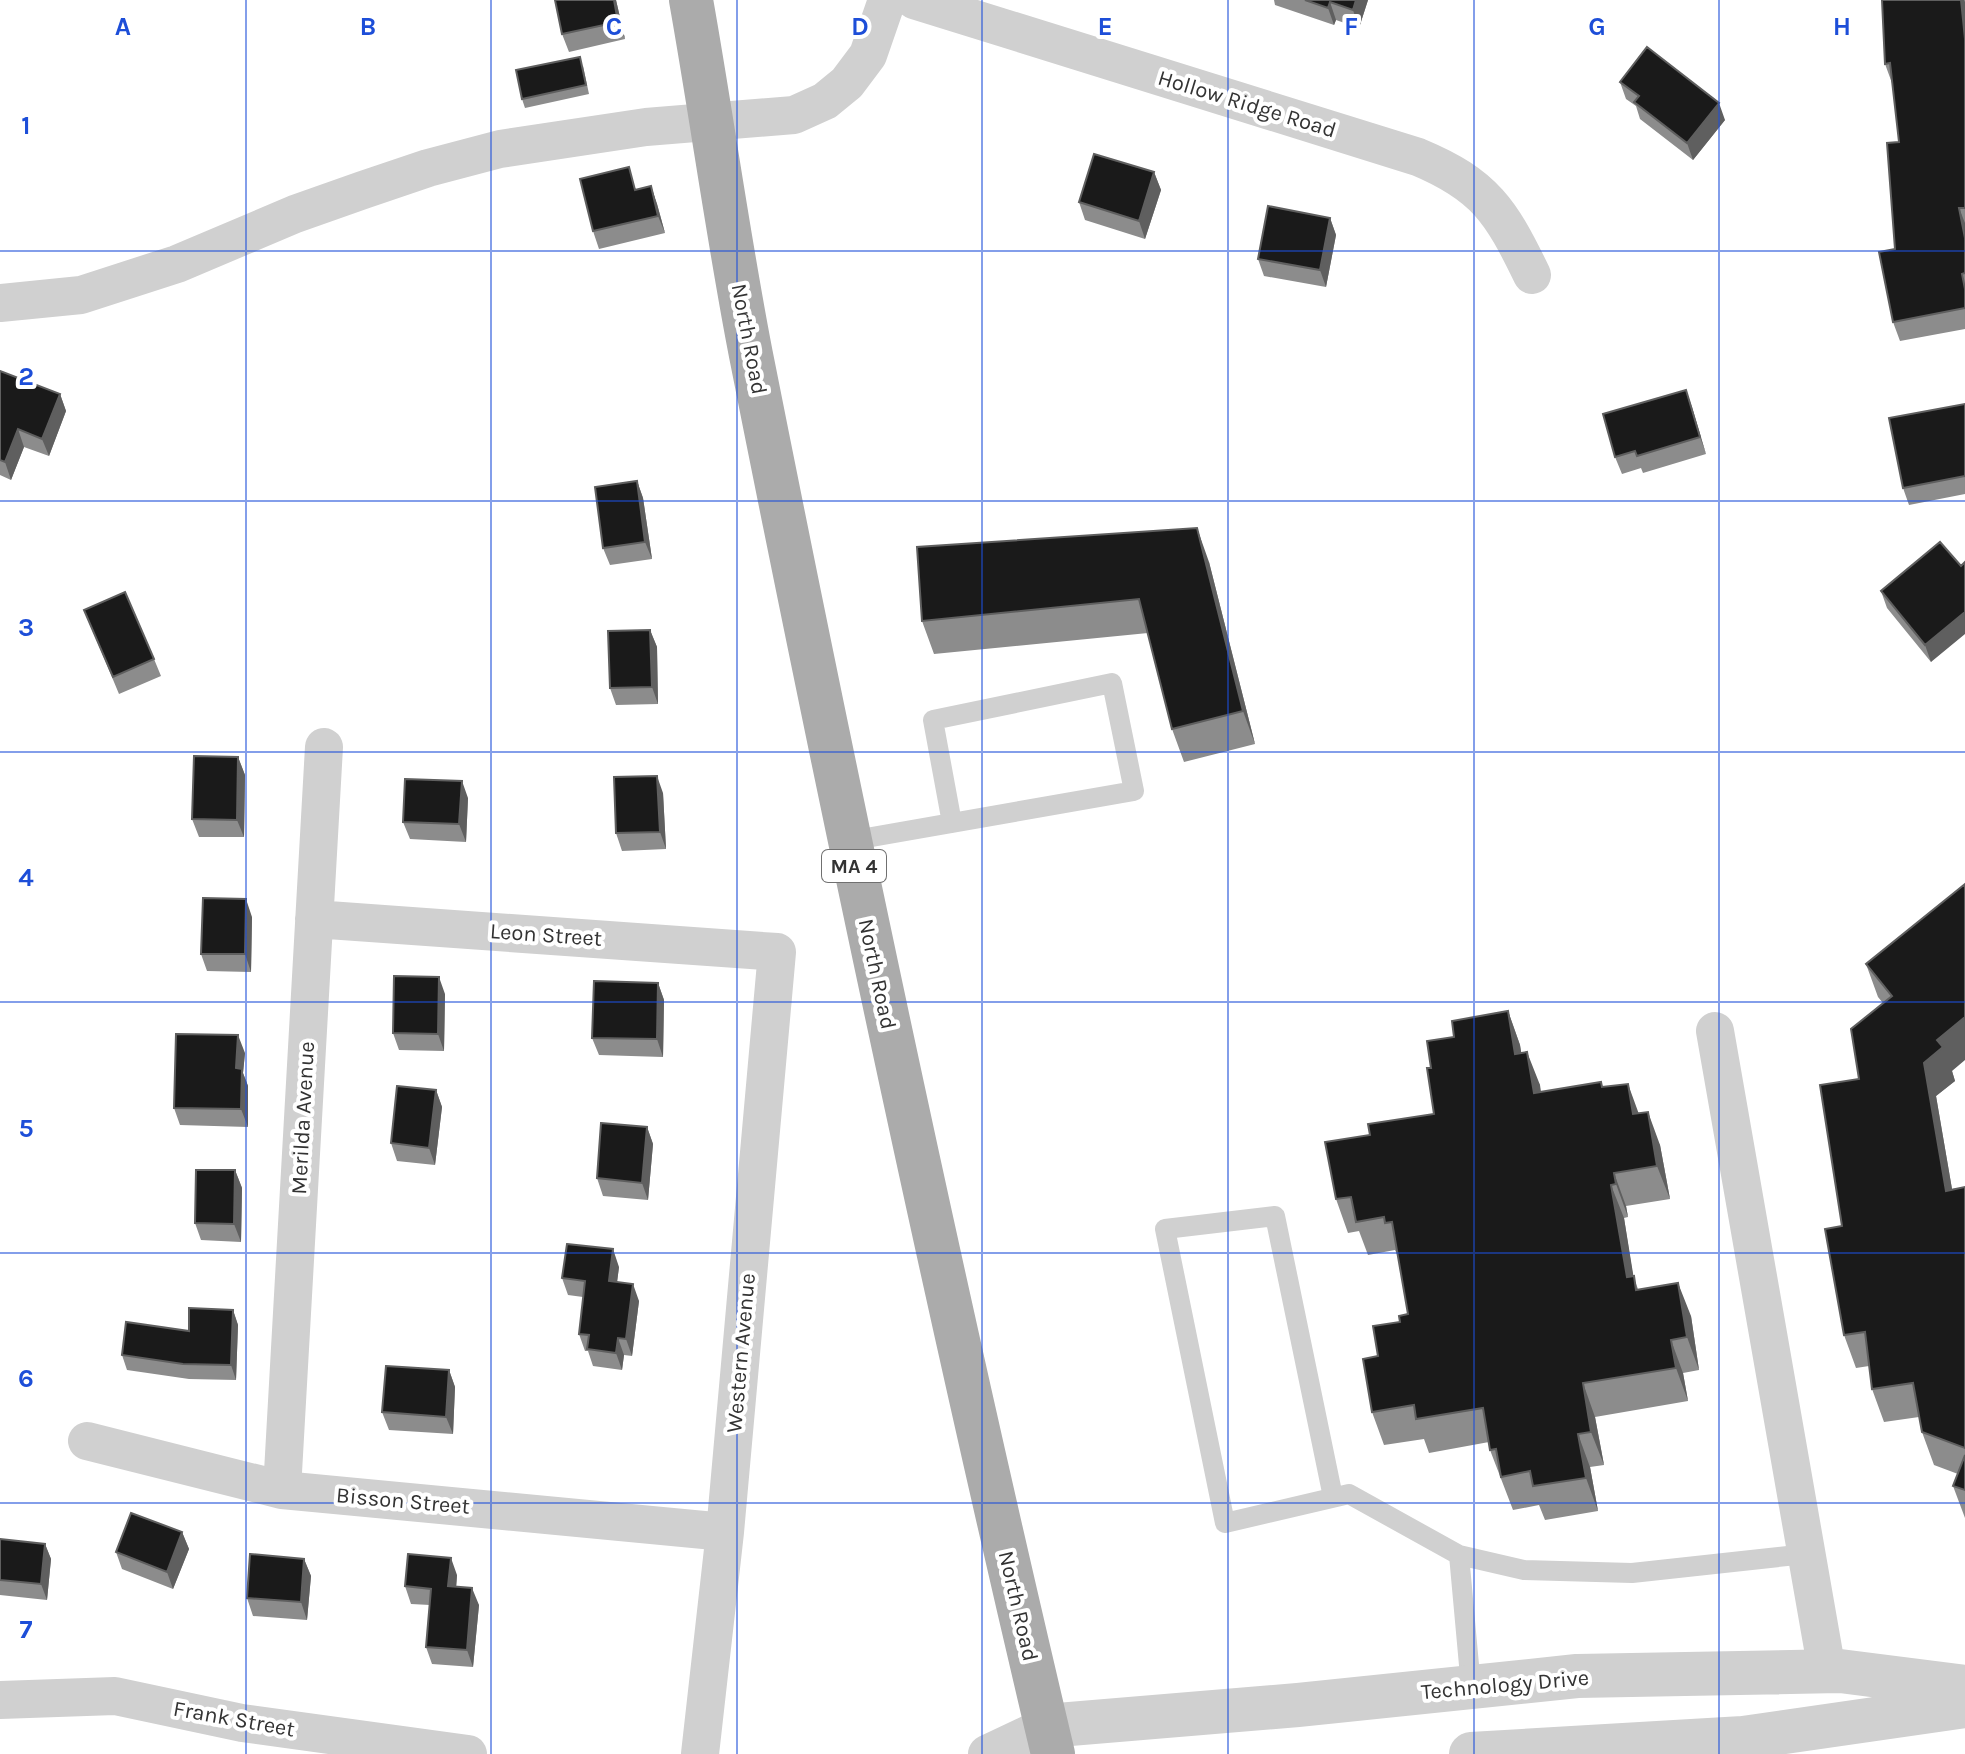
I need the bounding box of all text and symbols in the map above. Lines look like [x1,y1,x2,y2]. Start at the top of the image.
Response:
text: A [115,11,131,42]
text: B [360,11,376,42]
text: C [606,11,622,42]
text: D [851,11,869,42]
text: E [1097,11,1113,42]
text: F [1344,11,1358,42]
text: G [1588,11,1606,42]
text: H [1833,11,1851,42]
street label: Hollow Ridge Road [1155,65,1339,143]
text: 1 [21,110,31,141]
street label: North Road [726,281,772,397]
text: 2 [18,361,34,392]
text: 3 [18,612,34,643]
road number: MA 4 [822,850,886,882]
text: 4 [18,862,34,893]
street label: North Road [853,916,901,1032]
street label: Leon Street [489,918,603,952]
street label: Merilda Avenue [286,1041,320,1195]
text: 5 [18,1113,34,1144]
street label: Western Avenue [721,1272,761,1434]
text: 6 [18,1363,34,1394]
street label: Bisson Street [335,1482,471,1520]
street label: North Road [993,1548,1043,1664]
text: 7 [20,1614,33,1645]
street label: Technology Drive [1420,1665,1590,1705]
street label: Frank Street [171,1696,297,1742]

